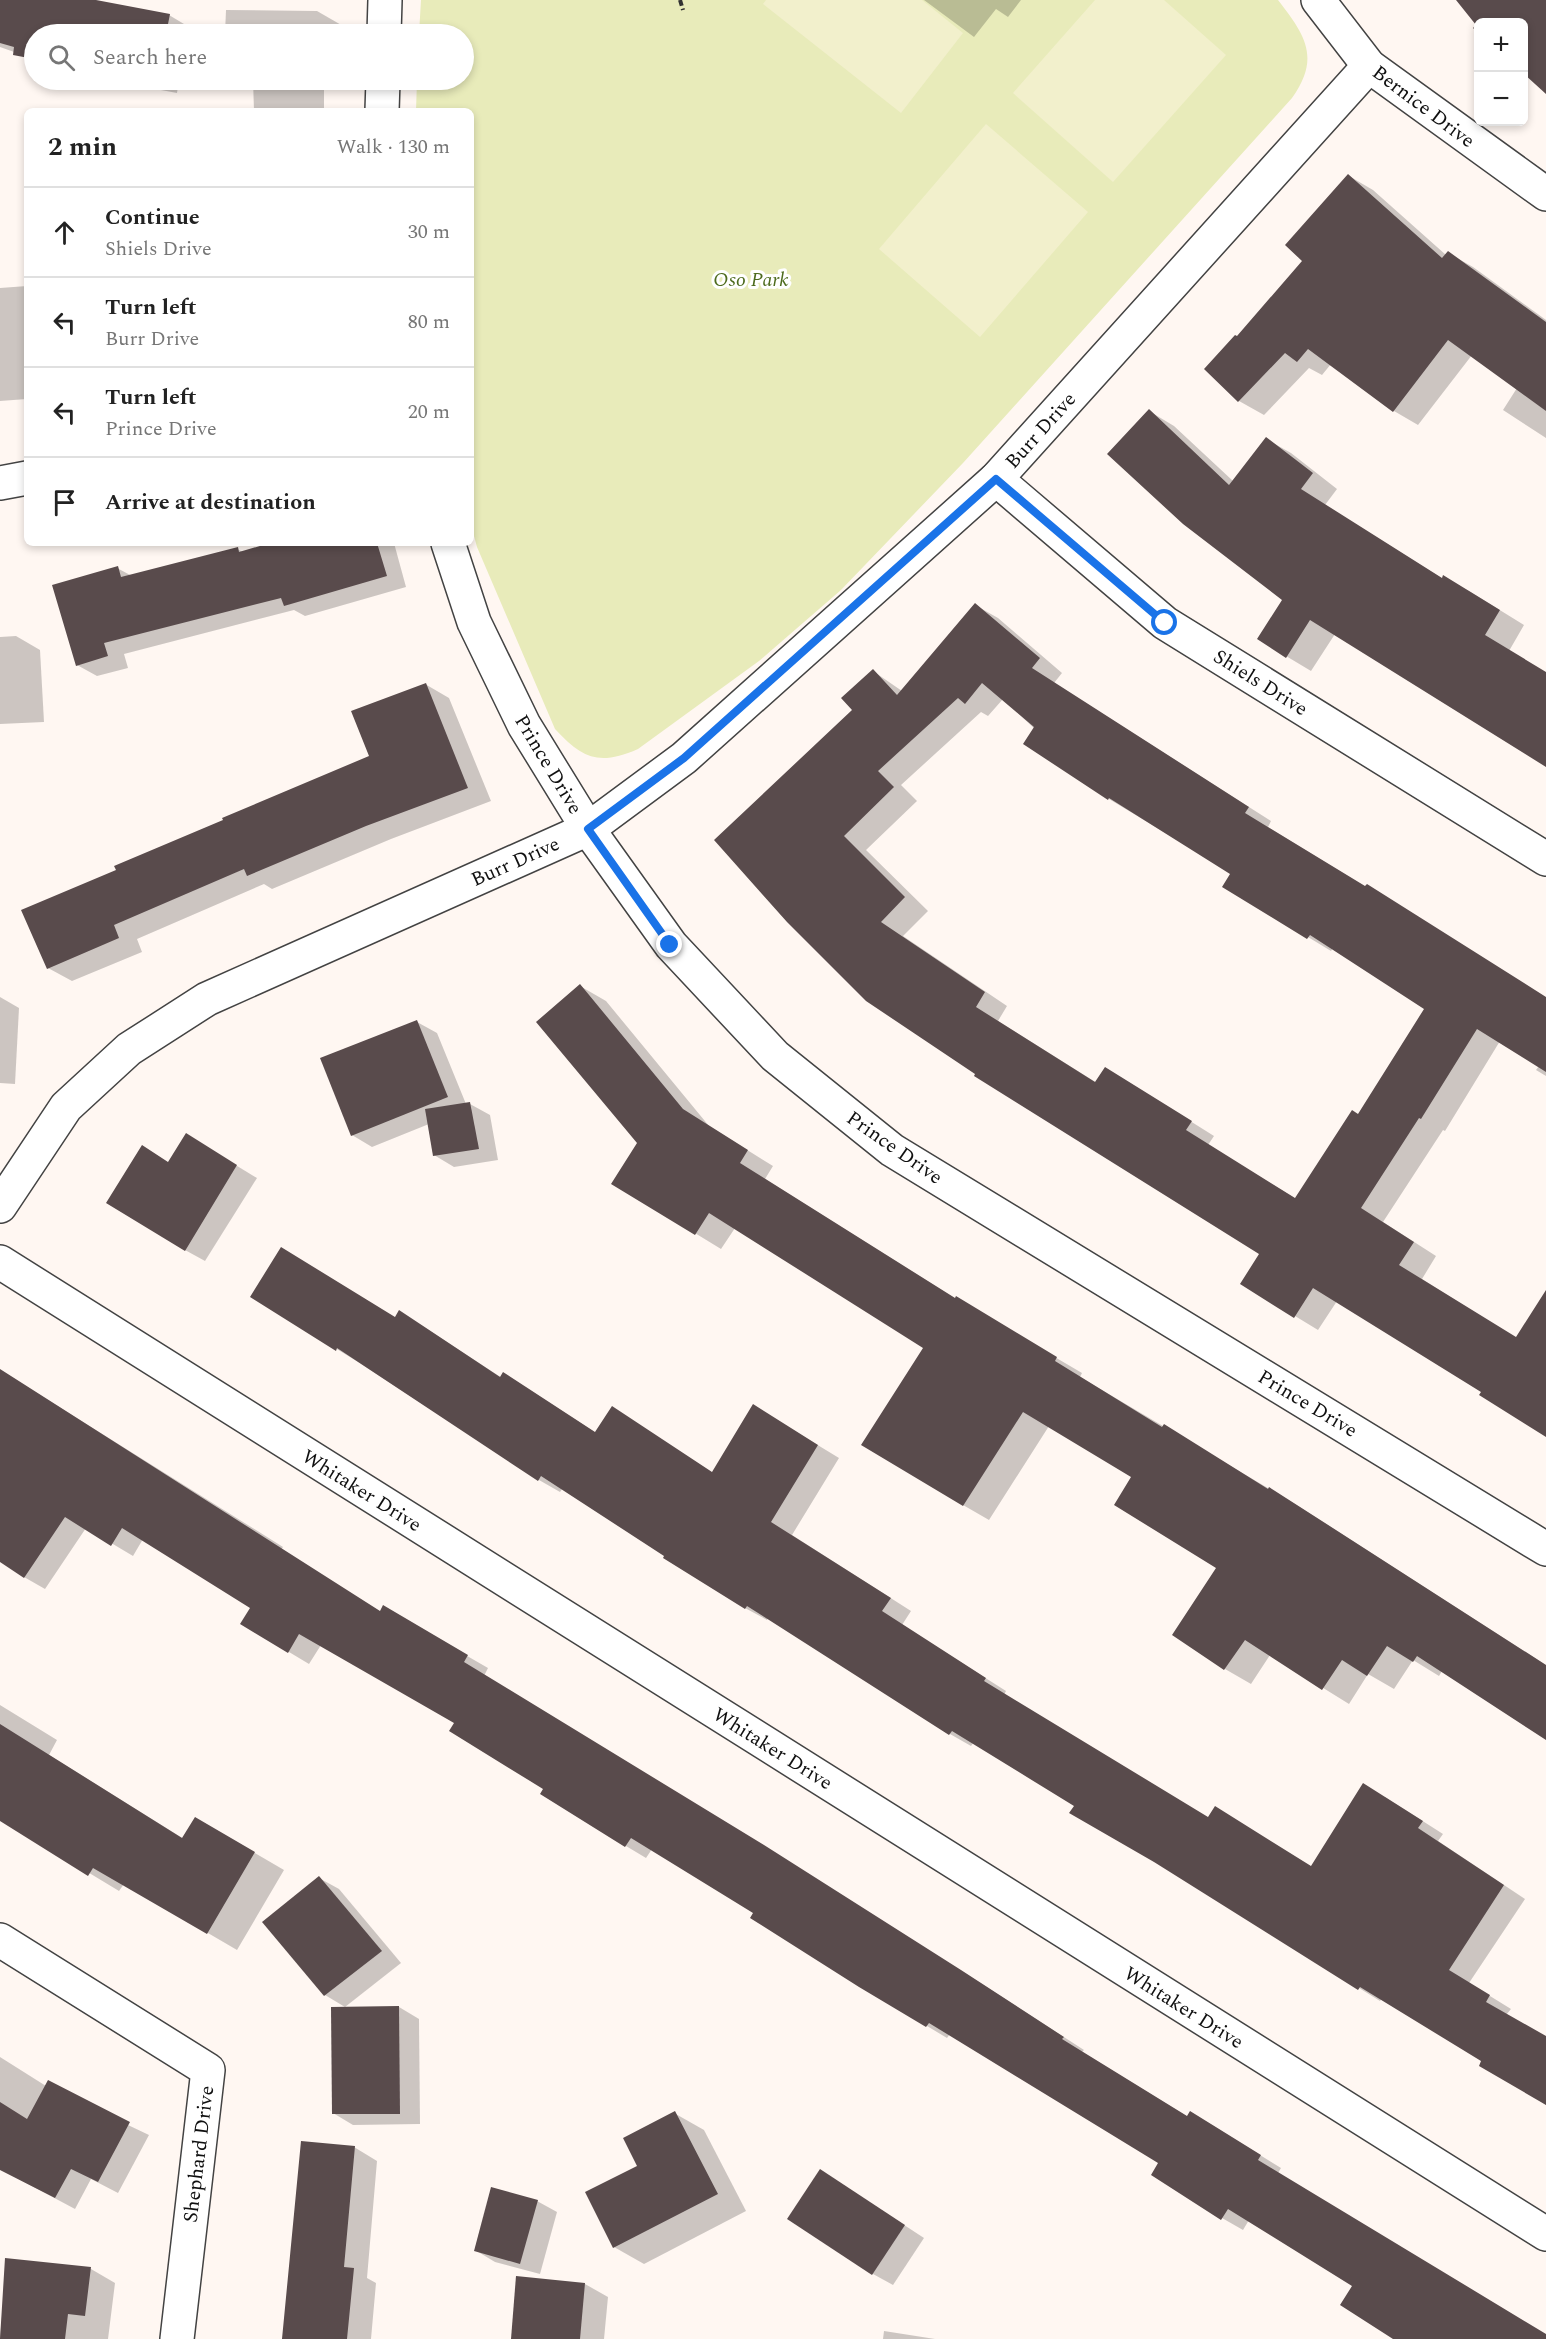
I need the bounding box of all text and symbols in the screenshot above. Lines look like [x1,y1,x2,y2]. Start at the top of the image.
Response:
map controls [1474,18,1528,126]
button: + [1474,18,1528,72]
search box [24,24,474,90]
icon: search [45,41,78,74]
text: Search here [93,41,207,74]
street label: Bernice Drive [1366,58,1481,155]
button: − [1474,72,1528,126]
text: 2 min [48,127,117,167]
text: Walk · 130 m [337,132,450,162]
text: Continue [105,201,200,234]
icon: ahead [48,216,81,249]
text: 30 m [408,217,450,247]
text: Shiels Drive [105,234,212,264]
park label: Oso Park [713,265,789,295]
text: Turn left [105,291,197,324]
icon: left [48,306,81,339]
text: 80 m [408,307,450,337]
text: Burr Drive [105,324,199,354]
text: Turn left [105,381,197,414]
street label: Burr Drive [998,386,1083,476]
icon: left [48,396,81,429]
text: 20 m [408,397,450,427]
text: Prince Drive [105,414,217,444]
icon: arrive [48,486,81,519]
text: Arrive at destination [105,486,316,519]
route start [1151,609,1177,635]
street label: Shiels Drive [1207,642,1314,724]
street label: Prince Drive [507,709,590,820]
street label: Burr Drive [466,829,565,895]
route end [656,931,682,957]
street label: Prince Drive [840,1104,949,1192]
street label: Prince Drive [1252,1362,1363,1445]
street label: Whitaker Drive [296,1442,427,1540]
street label: Whitaker Drive [707,1700,838,1798]
street label: Whitaker Drive [1118,1959,1249,2057]
street label: Shephard Drive [176,2084,222,2224]

